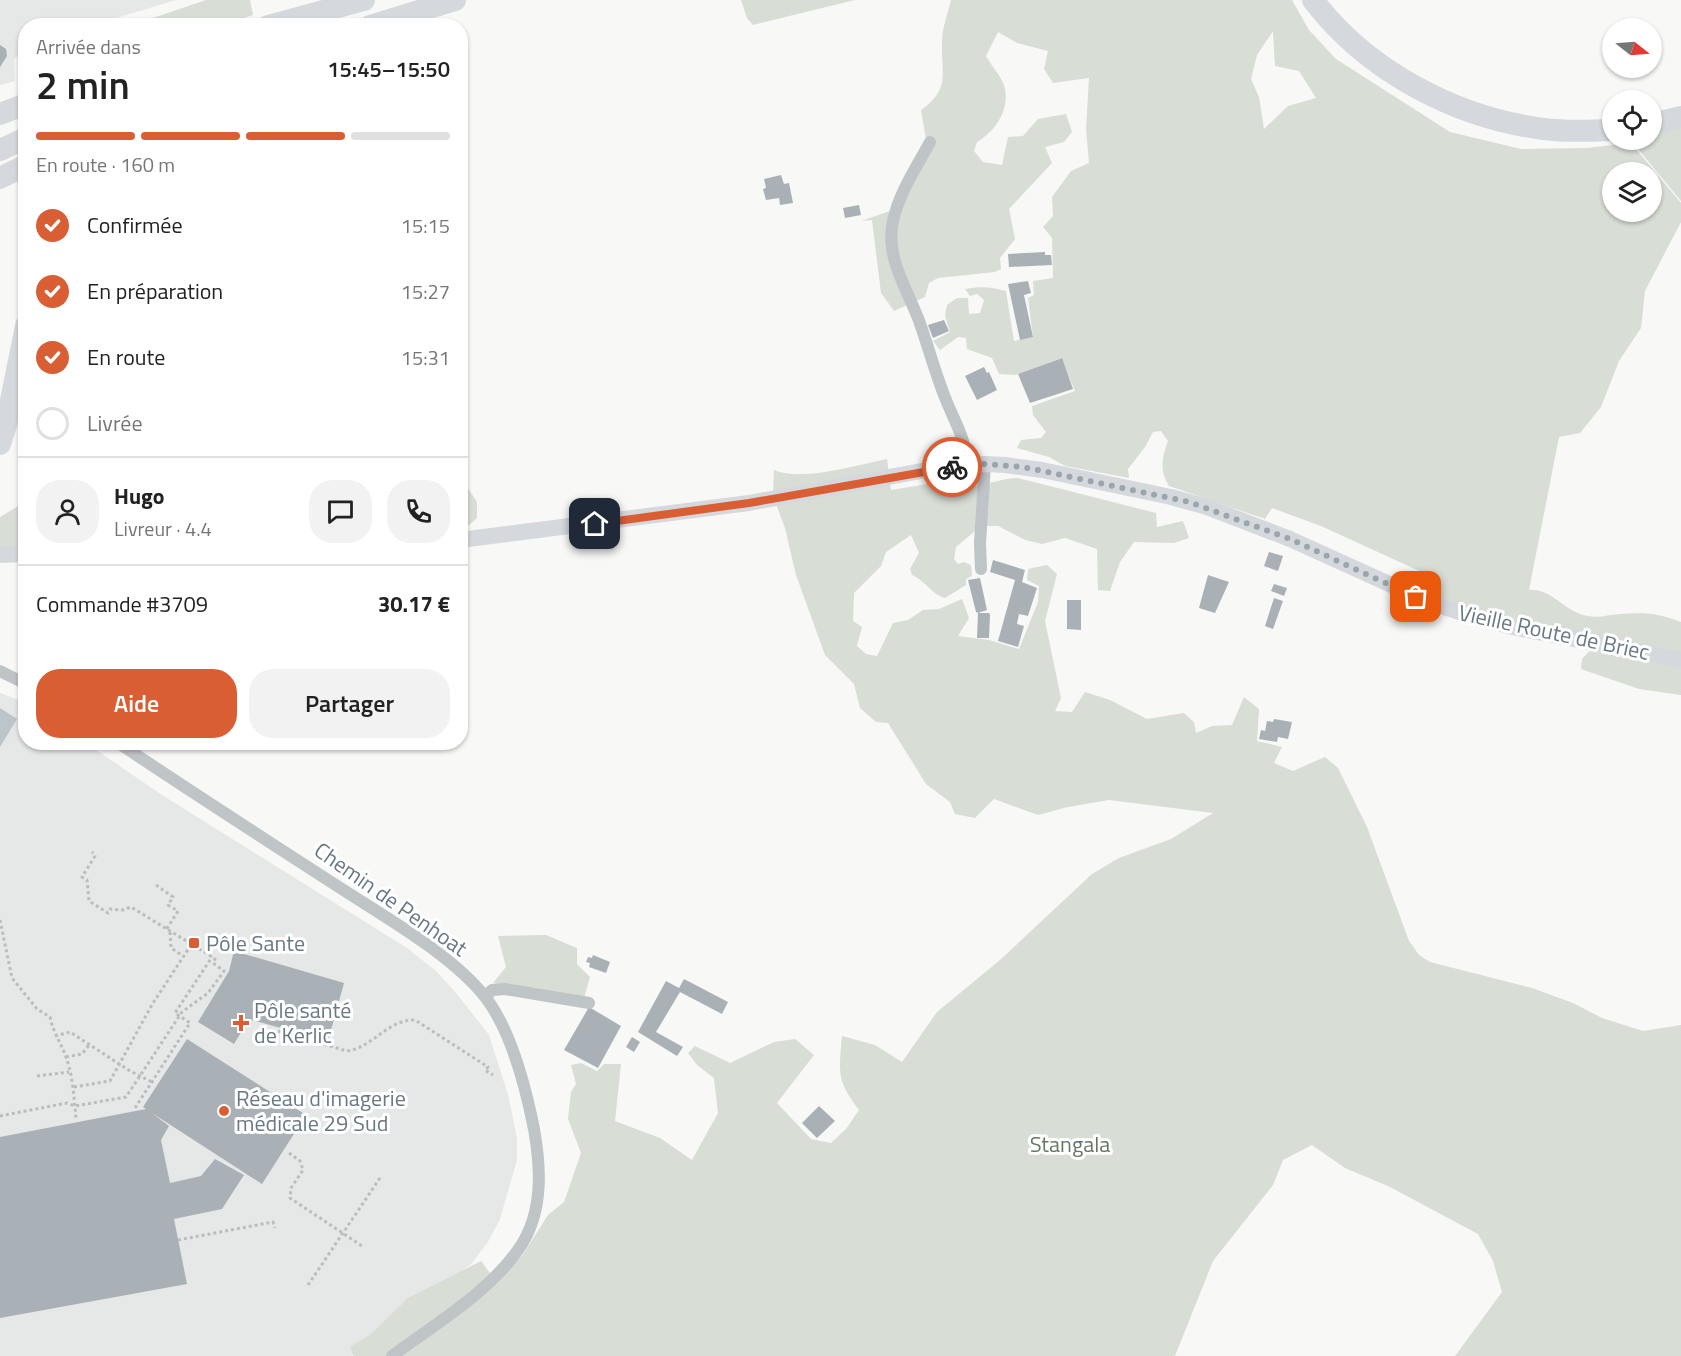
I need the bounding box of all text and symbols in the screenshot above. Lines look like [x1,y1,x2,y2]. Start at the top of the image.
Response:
north arrow [1602,18,1662,78]
map controls [1602,18,1662,222]
text: Arrivée dans [36,31,141,62]
text: 15:45–15:50 [327,52,450,86]
text: 2 min [36,55,130,114]
button: locate [1602,90,1662,150]
text: En route · 160 m [36,149,175,180]
button: layers [1602,162,1662,222]
text: Confirmée [87,208,183,242]
icon: check [36,209,69,242]
text: 15:15 [401,210,450,241]
text: En préparation [87,274,223,308]
icon: check [36,275,69,308]
text: 15:27 [401,276,450,307]
text: En route [87,340,165,374]
icon: check [36,341,69,374]
text: 15:31 [401,342,450,373]
text: Livrée [87,406,143,440]
courier [922,437,982,497]
icon: bike [936,451,969,484]
text: Hugo [114,479,165,513]
button: person [36,480,99,543]
button: chat [309,480,372,543]
button: phone [387,480,450,543]
pin [569,498,620,549]
icon: home [578,507,611,540]
text: Livreur · 4.4 [114,513,212,544]
pin [1390,571,1441,622]
icon: bag [1399,580,1432,613]
text: Commande #3709 [36,587,208,621]
text: 30.17 € [378,587,450,621]
street label: Vieille Route de Briec [1455,595,1653,669]
button: Aide [36,669,237,738]
button: Partager [249,669,450,738]
street label: Chemin de Penhoat [307,833,475,965]
place label: Pôle Sante [206,926,305,960]
marker: Pôle Sante [187,936,201,950]
place label: Pôle santé de Kerlic [254,993,351,1052]
marker: Pôle santé de Kerlic [232,1014,250,1032]
place label: Réseau d'imagerie médicale 29 Sud [236,1081,406,1140]
marker: Réseau d'imagerie médicale 29 Sud [217,1104,231,1118]
park label: Stangala [1030,1127,1110,1161]

